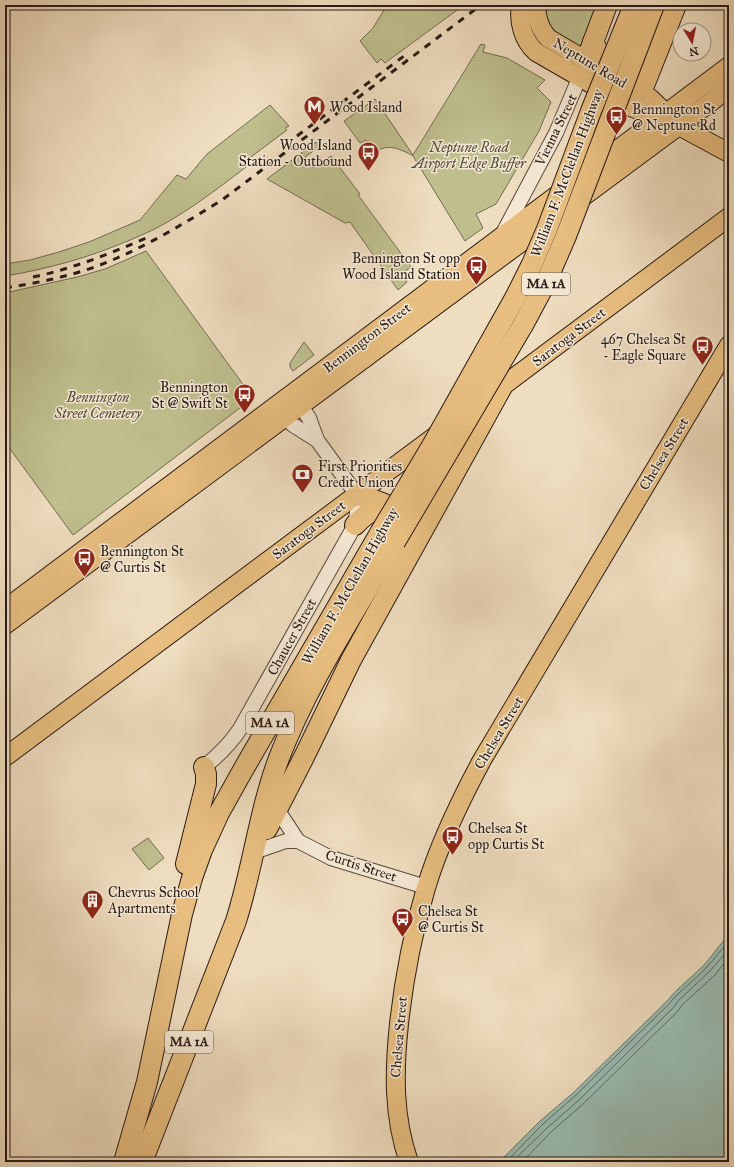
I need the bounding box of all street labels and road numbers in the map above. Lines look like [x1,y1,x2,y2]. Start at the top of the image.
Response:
street label: Neptune Road [550,34,630,92]
street label: William F. McClellan Highway [527,86,607,259]
street label: Vienna Street [531,91,581,170]
road number: MA 1A [522,273,570,295]
street label: Bennington Street [320,299,414,377]
street label: Saratoga Street [529,304,609,370]
street label: Chelsea Street [636,415,692,493]
street label: Saratoga Street [269,497,349,563]
street label: William F. McClellan Highway [298,504,402,667]
street label: Chaucer Street [264,595,320,679]
street label: Chelsea Street [471,694,527,772]
road number: MA 1A [246,712,294,734]
street label: Curtis Street [323,846,399,886]
street label: Chelsea Street [387,996,411,1078]
road number: MA 1A [165,1031,213,1053]

